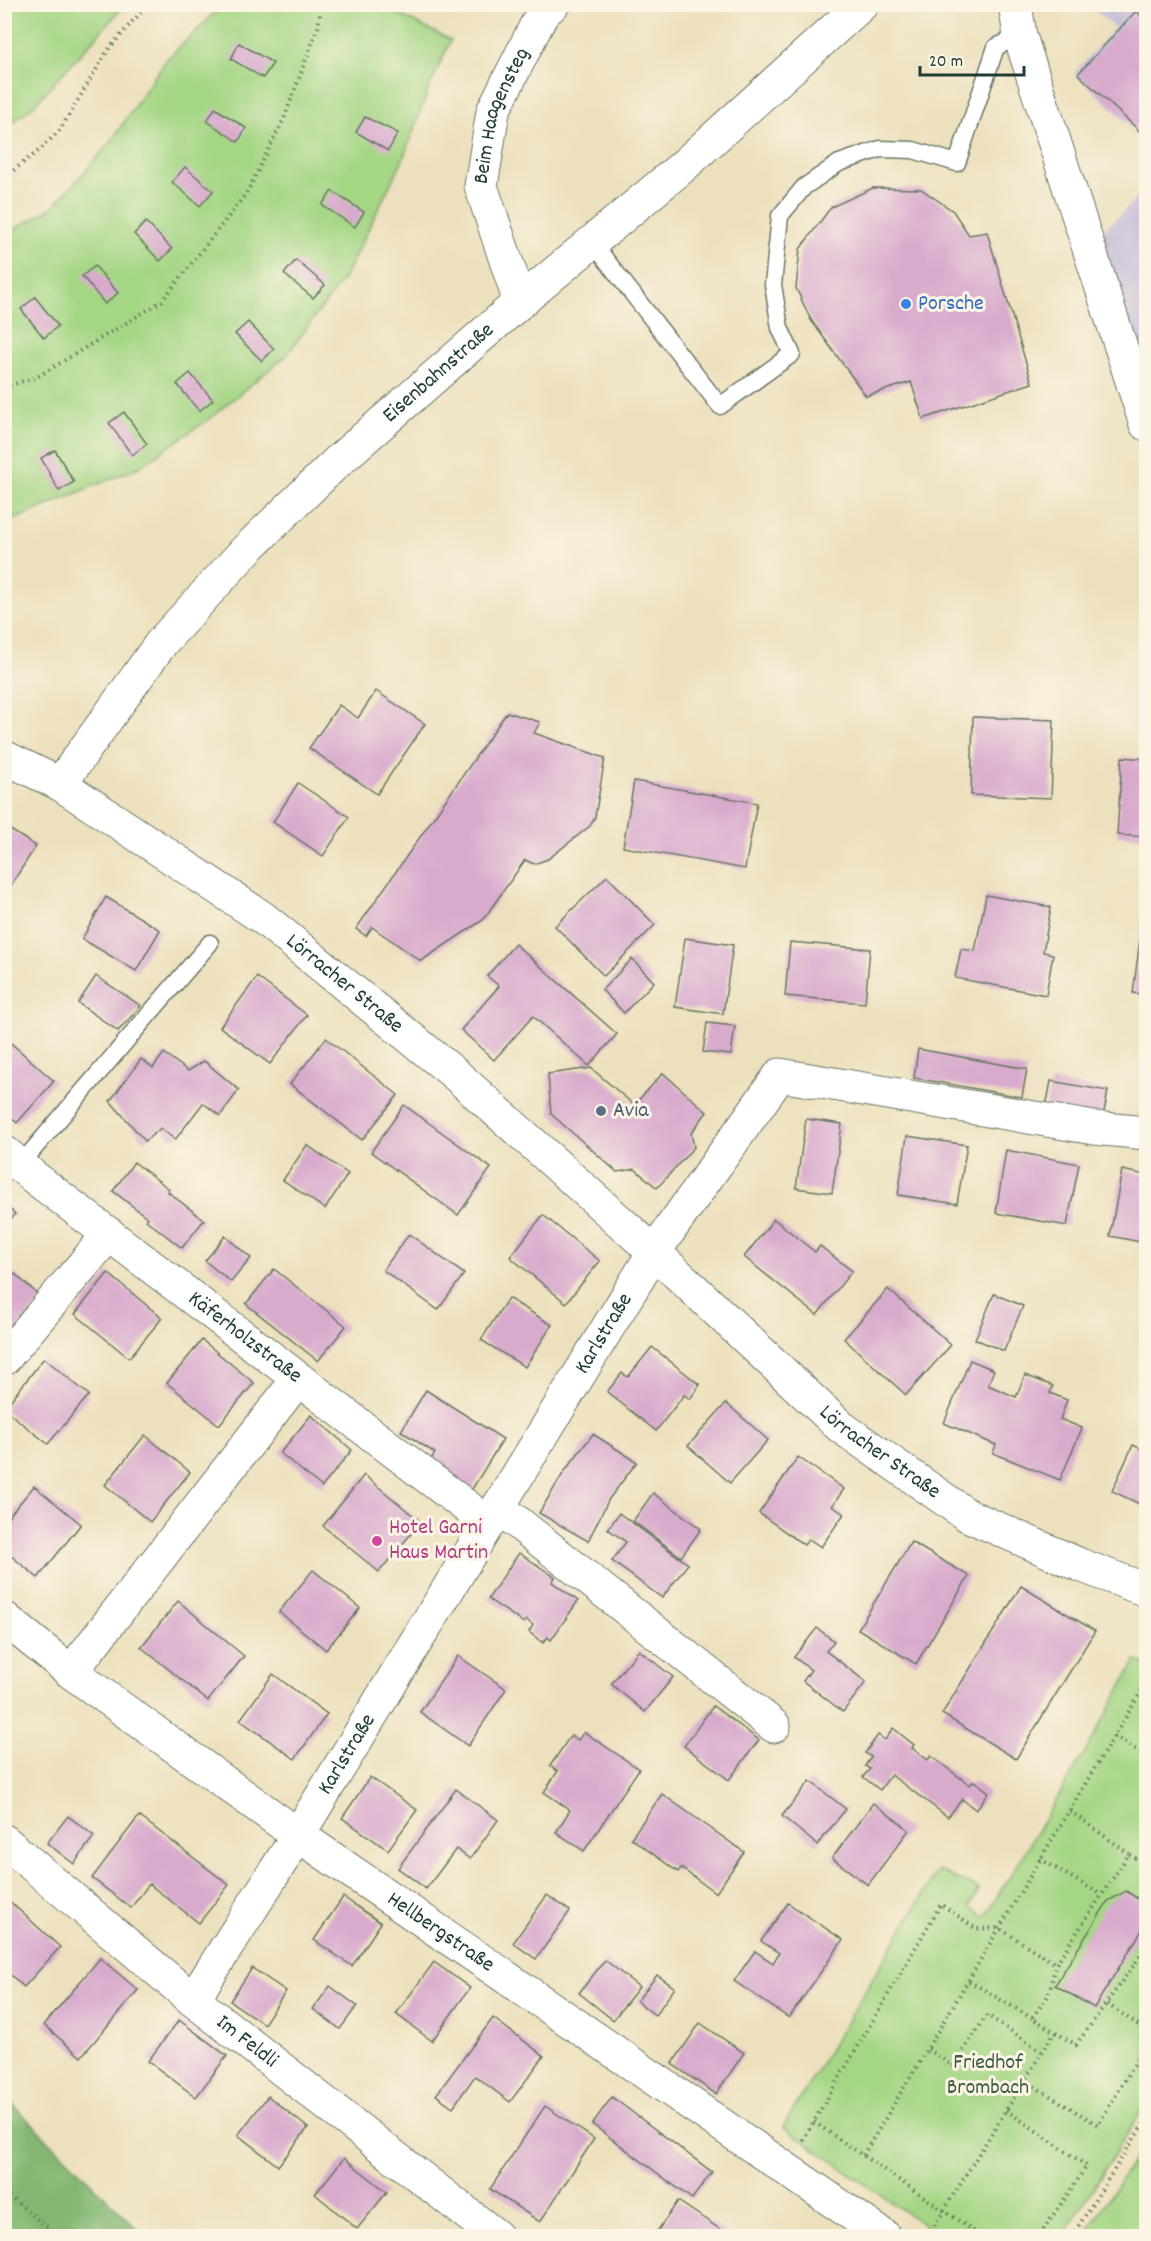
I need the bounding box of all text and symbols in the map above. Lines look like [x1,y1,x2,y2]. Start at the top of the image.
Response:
scale bar [920,39,1024,77]
street label: Beim Haagensteg [466,43,538,186]
text: 20 m [929,50,963,75]
place label: Porsche [918,289,984,320]
marker: Porsche [899,297,913,311]
street label: Eisenbahnstraße [376,316,501,431]
street label: Lörracher Straße [279,927,410,1041]
place label: Avia [613,1096,649,1127]
marker: Avia [594,1104,608,1118]
street label: Käferholzstraße [181,1284,308,1391]
street label: Karlstraße [567,1287,641,1380]
street label: Lörracher Straße [812,1398,947,1507]
place label: Hotel Garni Haus Martin [389,1513,488,1569]
marker: Hotel Garni Haus Martin [370,1534,384,1548]
street label: Karlstraße [311,1708,384,1801]
street label: Hellbergstraße [380,1884,500,1980]
street label: Im Feldli [209,2008,284,2076]
park label: Friedhof Brombach [947,2048,1029,2104]

